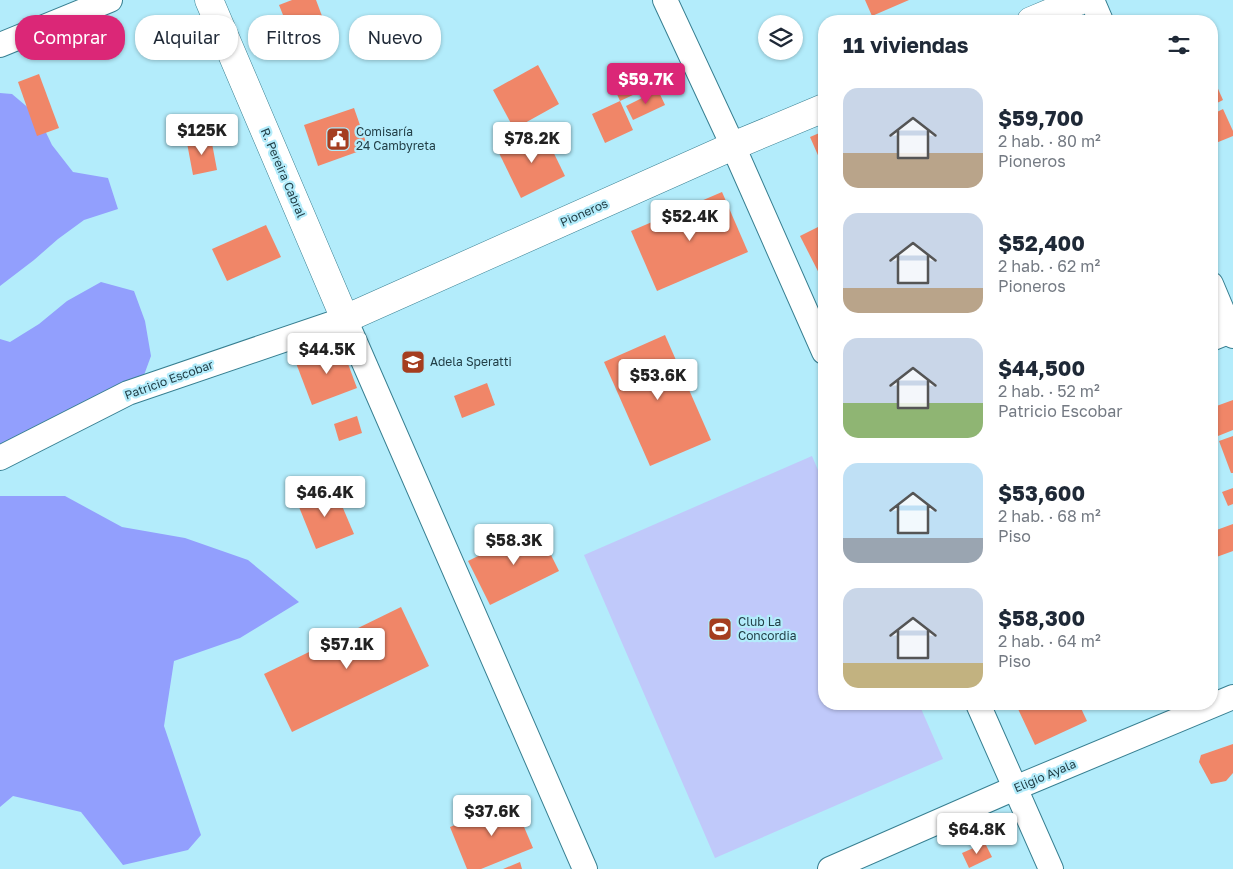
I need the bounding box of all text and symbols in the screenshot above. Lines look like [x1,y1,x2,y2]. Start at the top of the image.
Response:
chip: Comprar [15,15,125,60]
chip: Alquilar [135,15,238,60]
chip: Filtros [248,15,339,60]
chip: Nuevo [349,15,441,60]
map controls [758,15,803,60]
button: layers [758,15,803,60]
icon: filters [1165,31,1193,59]
text: 11 viviendas [843,32,969,58]
pin: $59.7K [605,62,687,105]
text: $59.7K [618,69,674,89]
text: $59,700 [998,105,1084,131]
icon: home [883,108,943,168]
pin: $125K [167,114,237,156]
text: $125K [177,120,227,140]
pin: $78.2K [491,121,573,164]
place label: Comisaría 24 Cambyreta [356,124,436,153]
street label: R. Pereira Cabral [258,126,309,220]
public building icon: Comisaría 24 Cambyreta [325,126,351,152]
text: $78.2K [504,128,560,148]
text: 2 hab. · 80 m² [998,131,1101,151]
text: Pioneros [998,151,1066,171]
street label: Pioneros [558,195,610,230]
pin: $52.4K [649,200,731,242]
text: $52.4K [662,206,718,226]
text: $52,400 [998,230,1085,256]
icon: home [883,233,943,293]
text: 2 hab. · 62 m² [998,256,1100,276]
text: Pioneros [998,276,1066,296]
pin: $44.5K [286,332,368,375]
text: $44.5K [298,339,356,359]
school or university icon: Adela Speratti [400,349,426,375]
place label: Adela Speratti [430,354,512,369]
text: $44,500 [998,355,1085,381]
street label: Patricio Escobar [122,356,216,403]
pin: $53.6K [617,358,699,401]
icon: home [883,358,943,418]
text: $53.6K [629,365,687,385]
text: 2 hab. · 52 m² [998,381,1100,401]
text: Patricio Escobar [998,401,1122,421]
pin: $46.4K [284,476,366,518]
text: $53,600 [998,480,1085,506]
text: $46.4K [296,482,354,502]
icon: home [883,483,943,543]
text: 2 hab. · 68 m² [998,506,1101,526]
pin: $58.3K [473,524,555,566]
text: Piso [998,526,1031,546]
text: $58.3K [485,530,543,550]
text: $58,300 [998,605,1085,631]
icon: home [883,608,943,668]
place label: Club La Concordia [738,614,796,643]
sports icon: Club La Concordia [707,616,733,642]
pin: $57.1K [306,628,388,670]
text: 2 hab. · 64 m² [998,631,1101,651]
text: $57.1K [320,634,374,654]
text: Piso [998,651,1031,671]
street label: Eligio Ayala [1011,756,1078,795]
pin: $37.6K [451,794,533,837]
text: $37.6K [464,801,520,821]
pin: $64.8K [936,812,1018,855]
text: $64.8K [948,819,1006,839]

